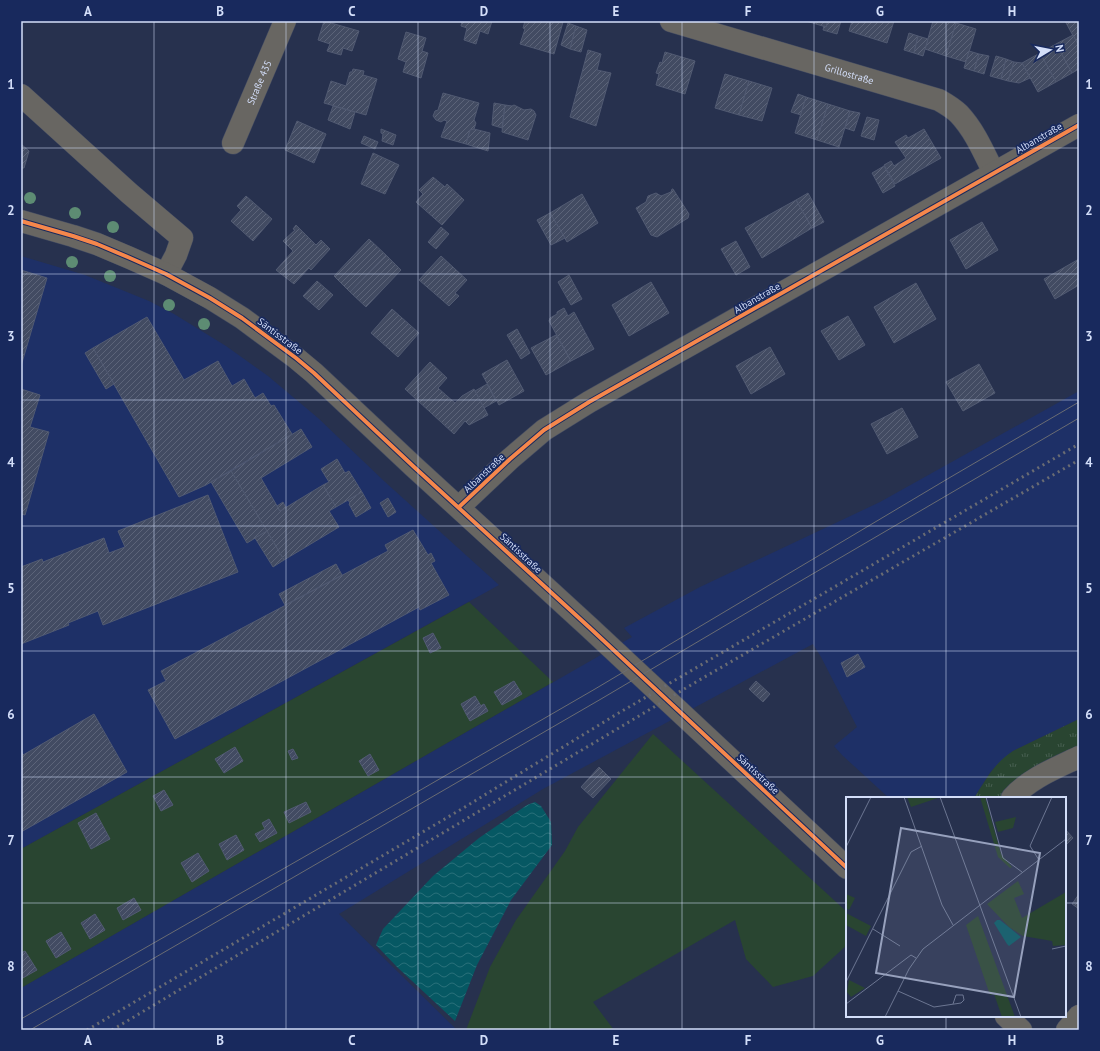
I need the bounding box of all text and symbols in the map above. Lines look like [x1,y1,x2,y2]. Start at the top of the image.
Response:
text: A [84,3,92,20]
text: B [216,3,224,20]
text: C [348,3,356,20]
text: D [480,3,488,20]
text: E [613,3,620,20]
text: F [745,3,752,20]
text: G [876,3,884,20]
text: H [1008,3,1016,20]
north arrow [1030,30,1070,70]
text: N [1052,43,1067,53]
street label: Straße 435 [244,58,274,107]
street label: Grillostraße [823,60,875,87]
text: 1 [7,76,15,93]
text: 1 [1085,76,1093,93]
street label: Albanstraße [1013,119,1065,157]
text: 2 [7,202,15,219]
text: 2 [1085,202,1093,219]
street label: Albanstraße [731,279,783,317]
street label: Säntisstraße [255,315,305,357]
text: 3 [7,328,15,345]
text: 3 [1085,328,1093,345]
street label: Albanstraße [461,451,507,495]
text: 4 [7,454,15,471]
text: 4 [1085,454,1093,471]
street label: Säntisstraße [497,530,545,576]
text: 5 [7,580,15,597]
text: 5 [1085,580,1093,597]
text: 6 [7,706,15,723]
text: 6 [1085,706,1093,723]
street label: Säntisstraße [734,751,782,797]
inset map [846,797,1066,1017]
text: 7 [7,832,15,849]
text: 7 [1085,832,1093,849]
text: 8 [7,958,15,975]
text: 8 [1085,958,1093,975]
text: A [84,1032,92,1049]
text: B [216,1032,224,1049]
text: C [348,1032,356,1049]
text: D [480,1032,488,1049]
text: E [613,1032,620,1049]
text: F [745,1032,752,1049]
text: G [876,1032,884,1049]
text: H [1008,1032,1016,1049]

